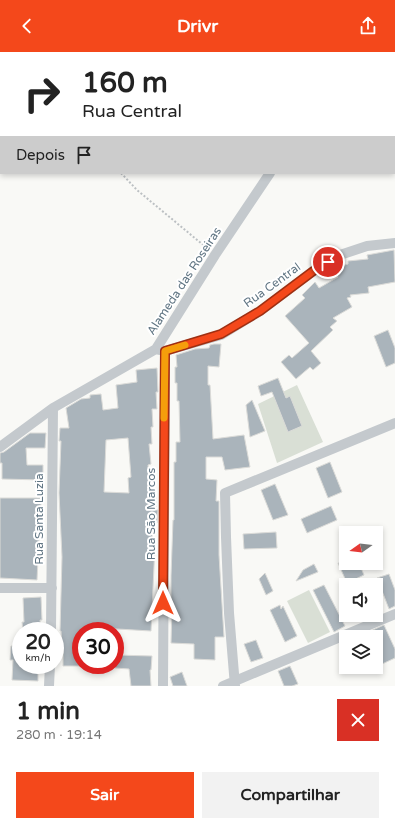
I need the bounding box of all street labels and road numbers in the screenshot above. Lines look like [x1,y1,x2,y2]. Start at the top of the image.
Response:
street label: Alameda das Roseiras [144,224,224,337]
street label: Rua Central [241,260,303,310]
street label: Rua São Marcos [144,468,158,560]
street label: Rua Santa Luzia [32,473,46,565]

